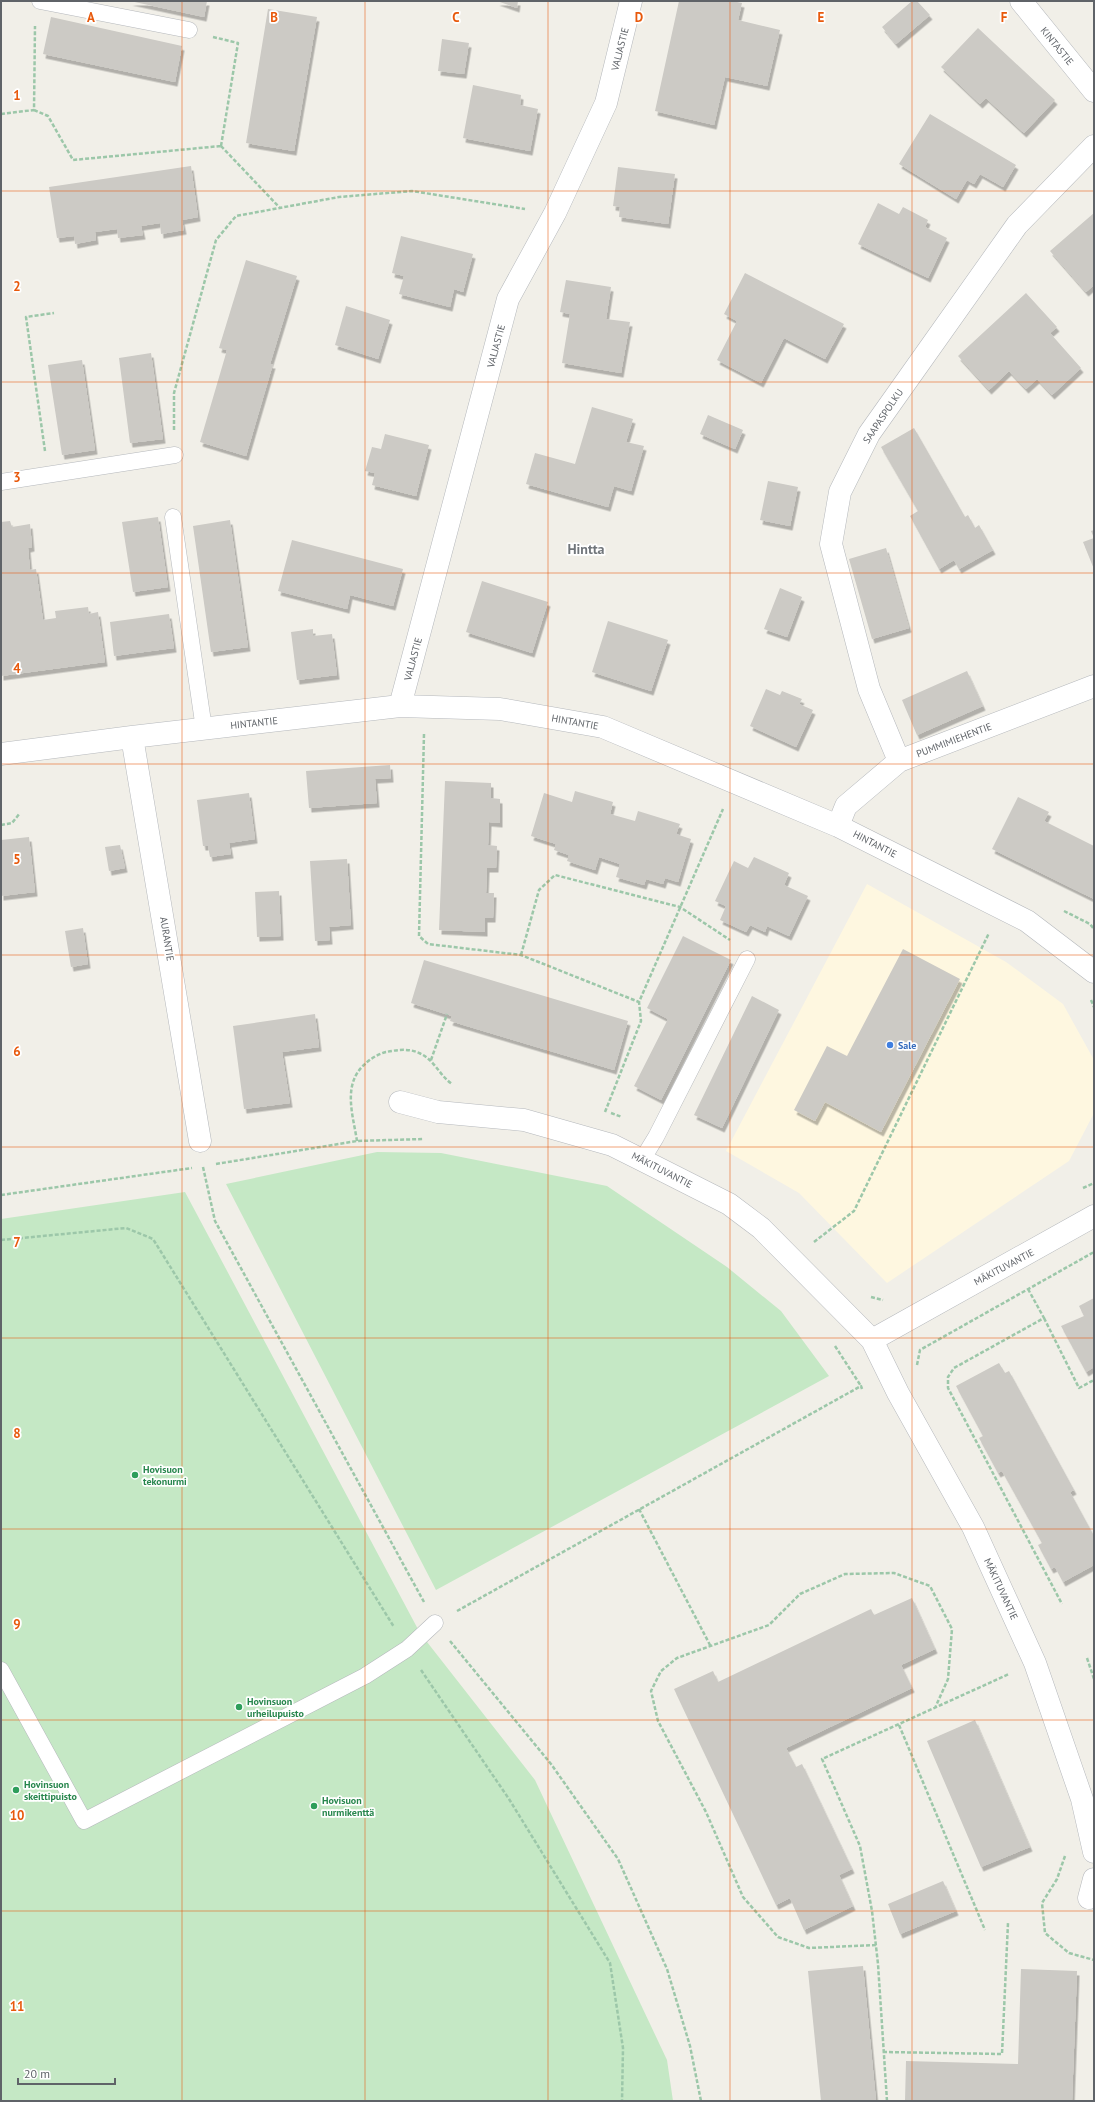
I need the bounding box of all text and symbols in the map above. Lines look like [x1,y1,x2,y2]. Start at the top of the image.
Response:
text: A [87,9,95,26]
text: B [270,9,278,26]
text: C [452,9,460,26]
text: D [635,9,643,26]
text: E [818,9,825,26]
text: F [1001,9,1008,26]
street label: KINTASTIE [1038,24,1076,68]
street label: VALJASTIE [608,26,632,73]
text: 1 [13,87,21,104]
text: 2 [13,278,21,295]
street label: VALJASTIE [484,323,508,370]
street label: SAAPASPOLKU [860,386,906,446]
text: 3 [13,469,21,486]
district label: Hintta [567,540,605,558]
street label: VALJASTIE [401,636,425,683]
text: 4 [13,660,21,677]
street label: HINTANTIE [550,711,600,733]
street label: HINTANTIE [230,714,278,732]
street label: PUMMIMIEHENTIE [914,720,994,760]
street label: HINTANTIE [851,827,899,861]
text: 5 [13,851,21,868]
street label: AURANTIE [157,916,177,962]
place label: Sale [898,1039,916,1052]
marker: Sale [885,1040,895,1050]
text: 6 [13,1043,21,1060]
street label: MÄKITUVANTIE [629,1149,695,1191]
text: 7 [13,1234,21,1251]
street label: MÄKITUVANTIE [972,1246,1036,1288]
text: 8 [13,1425,21,1442]
place label: Hovisuon tekonurmi [143,1463,187,1488]
marker: Hovisuon tekonurmi [130,1470,140,1480]
street label: MÄKITUVANTIE [981,1556,1021,1622]
text: 9 [13,1616,21,1633]
place label: Hovinsuon urheilupuisto [247,1695,305,1720]
marker: Hovinsuon urheilupuisto [234,1702,244,1712]
place label: Hovinsuon skeittipuisto [24,1778,78,1803]
marker: Hovinsuon skeittipuisto [11,1785,21,1795]
place label: Hovisuon nurmikenttä [322,1794,374,1819]
marker: Hovisuon nurmikenttä [309,1801,319,1811]
text: 10 [10,1807,24,1824]
text: 11 [10,1998,24,2015]
scale bar [18,2060,115,2086]
text: 20 m [24,2066,50,2081]

